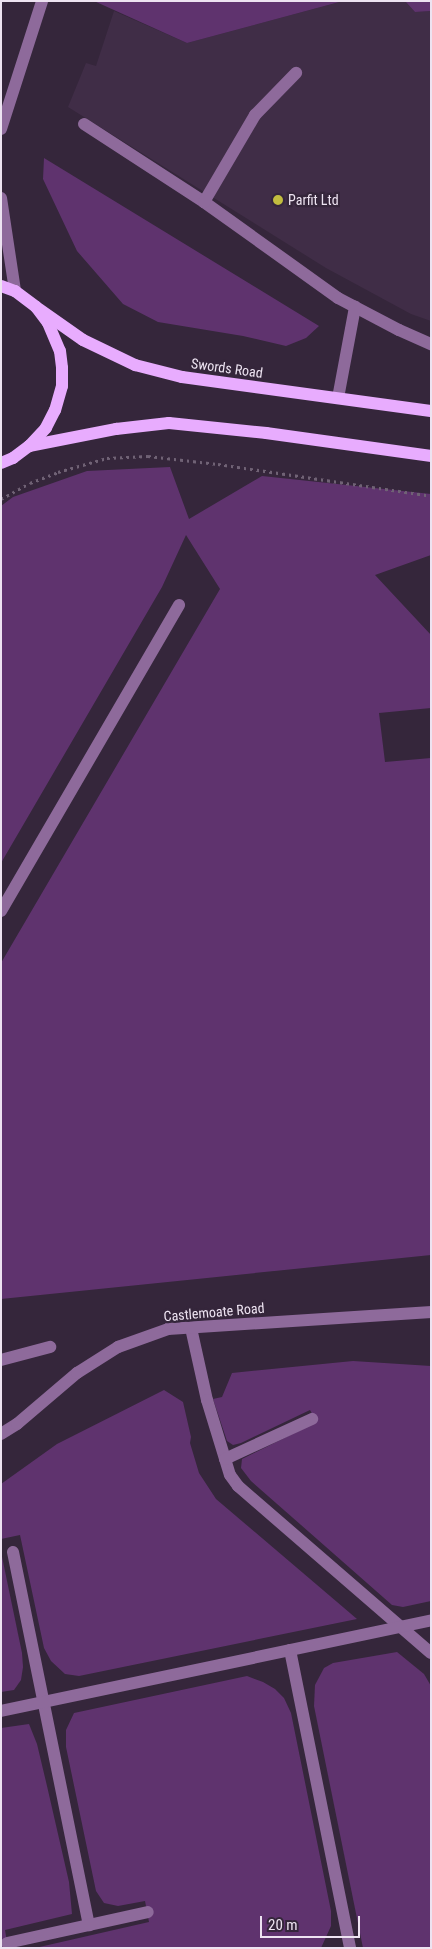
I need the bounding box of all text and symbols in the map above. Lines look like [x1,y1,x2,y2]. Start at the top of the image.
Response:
place label: Parfit Ltd [288,192,339,208]
marker: Parfit Ltd [272,194,284,206]
street label: Swords Road [190,355,264,381]
street label: Castlemoate Road [163,1299,265,1325]
scale bar [262,1906,362,1938]
text: 20 m [268,1916,298,1934]

